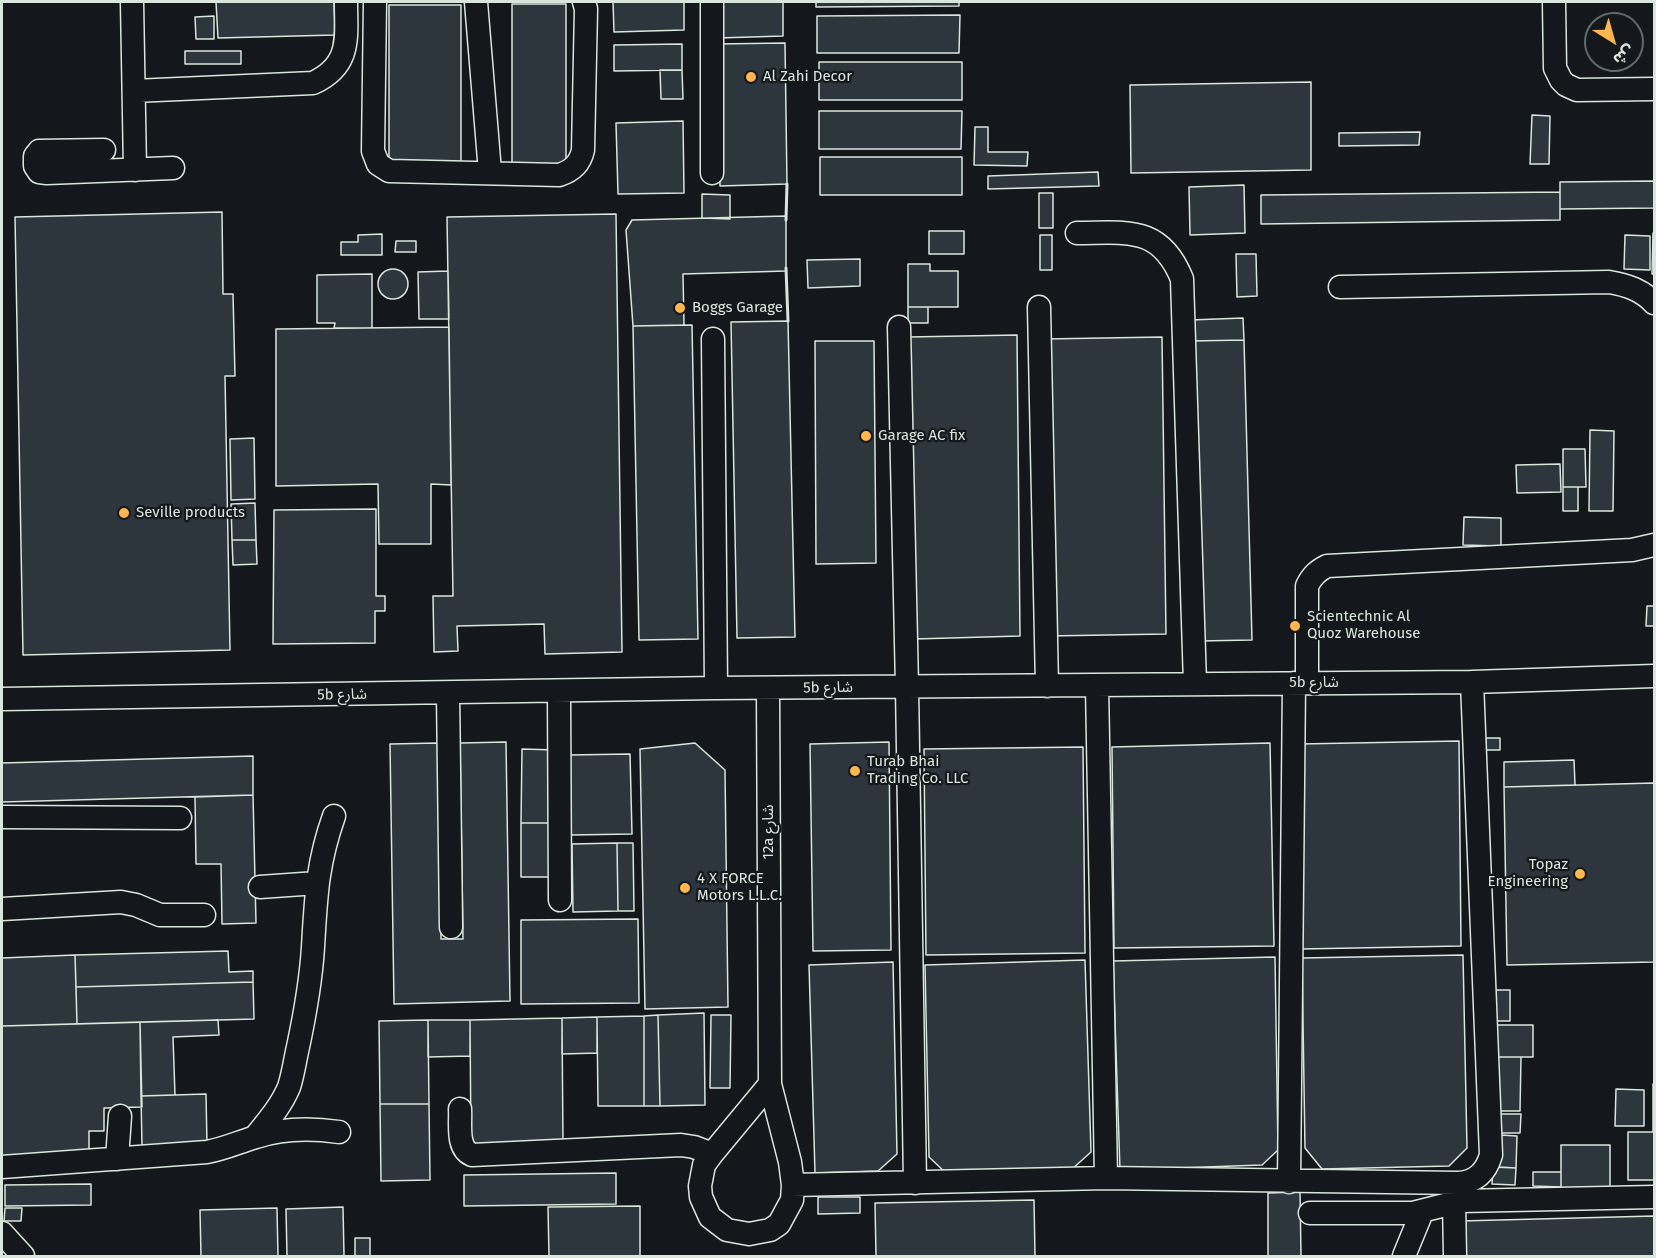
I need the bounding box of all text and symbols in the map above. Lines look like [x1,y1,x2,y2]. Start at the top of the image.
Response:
north arrow [1584,12,1644,72]
text: ش [1609,41,1638,69]
place label: Al Zahi Decor [763,68,852,86]
marker: Al Zahi Decor [744,70,758,84]
place label: Boggs Garage [692,299,783,317]
marker: Boggs Garage [673,301,687,315]
place label: Garage AC fix [878,427,965,445]
marker: Garage AC fix [859,429,873,443]
place label: Seville products [136,504,245,522]
marker: Seville products [117,506,131,520]
place label: Scientechnic Al Quoz Warehouse [1307,608,1420,643]
marker: Scientechnic Al Quoz Warehouse [1288,619,1302,633]
street label: 5b شارع [1289,674,1339,692]
street label: 5b شارع [803,679,853,697]
street label: 5b شارع [317,686,367,704]
place label: Turab Bhai Trading Co. LLC [867,753,968,788]
marker: Turab Bhai Trading Co. LLC [848,764,862,778]
street label: 12a شارع [760,804,778,860]
place label: Topaz Engineering [1488,856,1568,891]
marker: Topaz Engineering [1573,867,1587,881]
place label: 4 X FORCE Motors L.L.C. [697,870,782,905]
marker: 4 X FORCE Motors L.L.C. [678,881,692,895]

